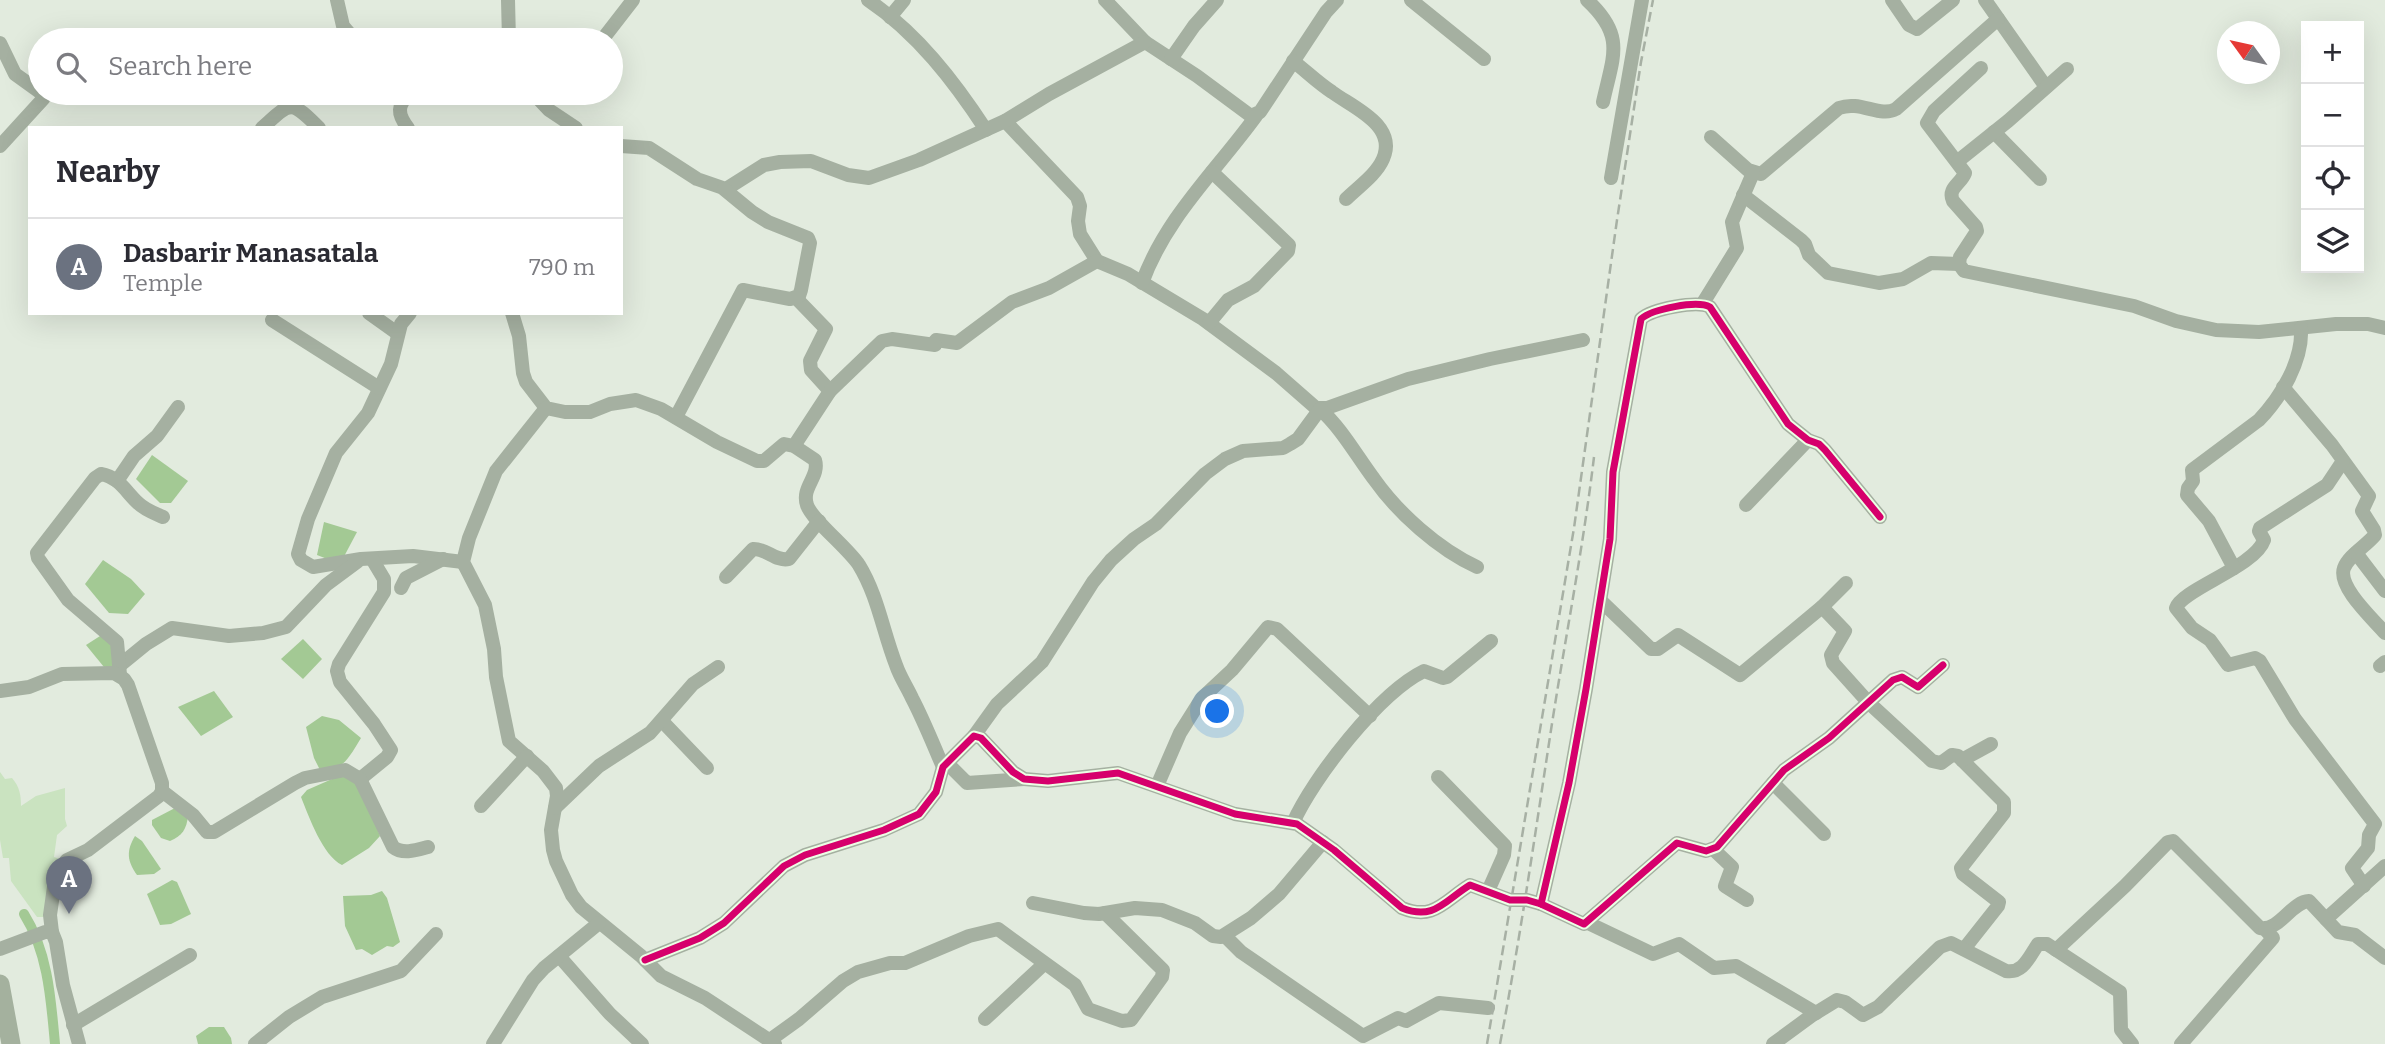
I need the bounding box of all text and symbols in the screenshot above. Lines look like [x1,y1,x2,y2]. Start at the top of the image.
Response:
north arrow [2217,21,2280,84]
map controls [2301,21,2364,273]
button: + [2301,21,2364,84]
search box [28,28,623,105]
icon: search [52,48,90,86]
text: Search here [108,51,252,82]
button: − [2301,84,2364,147]
button: locate [2301,147,2364,210]
text: Nearby [56,154,160,190]
button: layers [2301,210,2364,273]
text: Dasbarir Manasatala [123,238,378,269]
text: A [71,253,87,281]
text: 790 m [529,253,595,281]
text: Temple [123,269,203,297]
your location [1200,694,1234,728]
pin: A [46,856,92,914]

